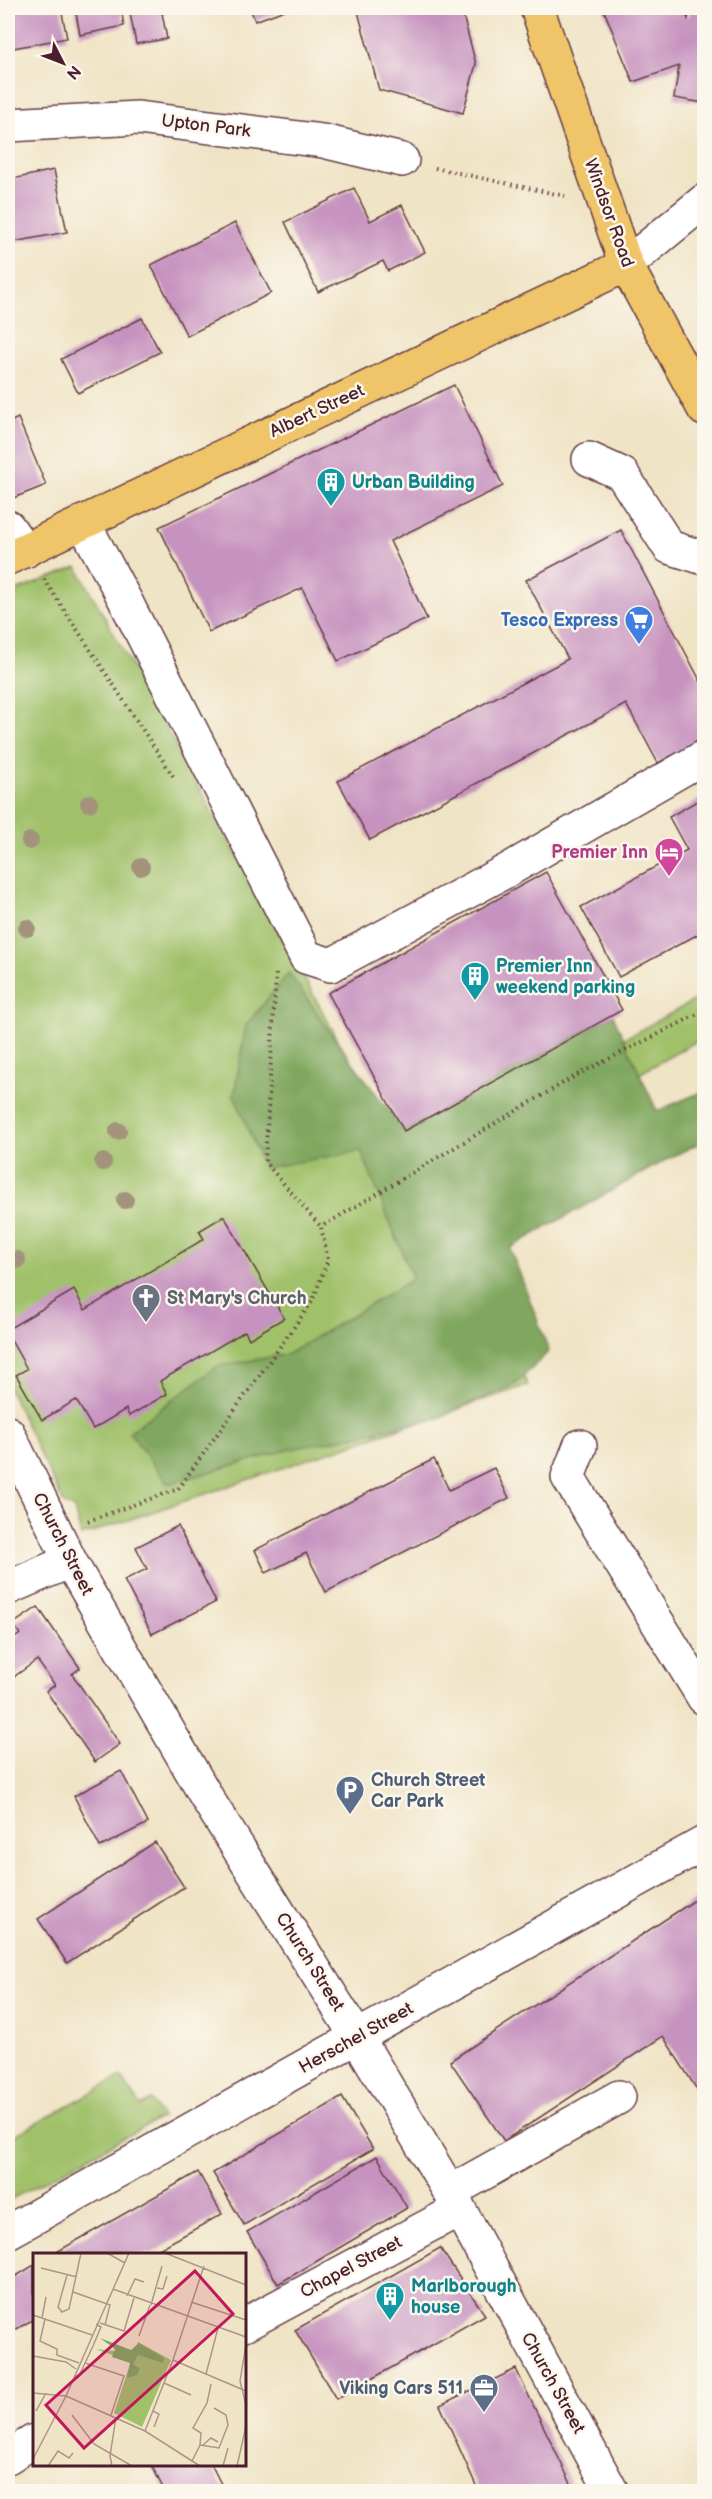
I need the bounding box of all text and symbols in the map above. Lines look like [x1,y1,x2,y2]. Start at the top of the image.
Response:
north arrow [33,33,93,93]
text: N [62,61,84,83]
street label: Upton Park [160,110,252,142]
street label: Windsor Road [580,156,638,270]
street label: Albert Street [266,380,368,442]
building icon: Urban Building [315,466,347,508]
place label: Urban Building [352,472,475,493]
supermarket icon: Tesco Express [623,604,655,646]
place label: Tesco Express [501,610,618,631]
hotel icon: Premier Inn [653,836,685,878]
place label: Premier Inn [551,842,648,863]
place label: Premier Inn weekend parking [496,956,635,998]
building icon: Premier Inn weekend parking [459,960,491,1002]
church icon: St Mary's Church [130,1282,162,1324]
place label: St Mary's Church [167,1288,307,1309]
street label: Church Street [28,1489,98,1599]
place label: Church Street Car Park [371,1770,485,1812]
parking icon: Church Street Car Park [334,1774,366,1816]
street label: Church Street [271,1909,349,2016]
street label: Herschel Street [295,1998,417,2078]
street label: Chapel Street [297,2231,406,2303]
inset map [33,2253,246,2466]
place label: Marlborough house [411,2276,517,2318]
building icon: Marlborough house [374,2280,406,2322]
street label: Church Street [517,2329,590,2438]
office icon: Viking Cars 511 [468,2372,500,2414]
place label: Viking Cars 511 [339,2378,463,2399]

